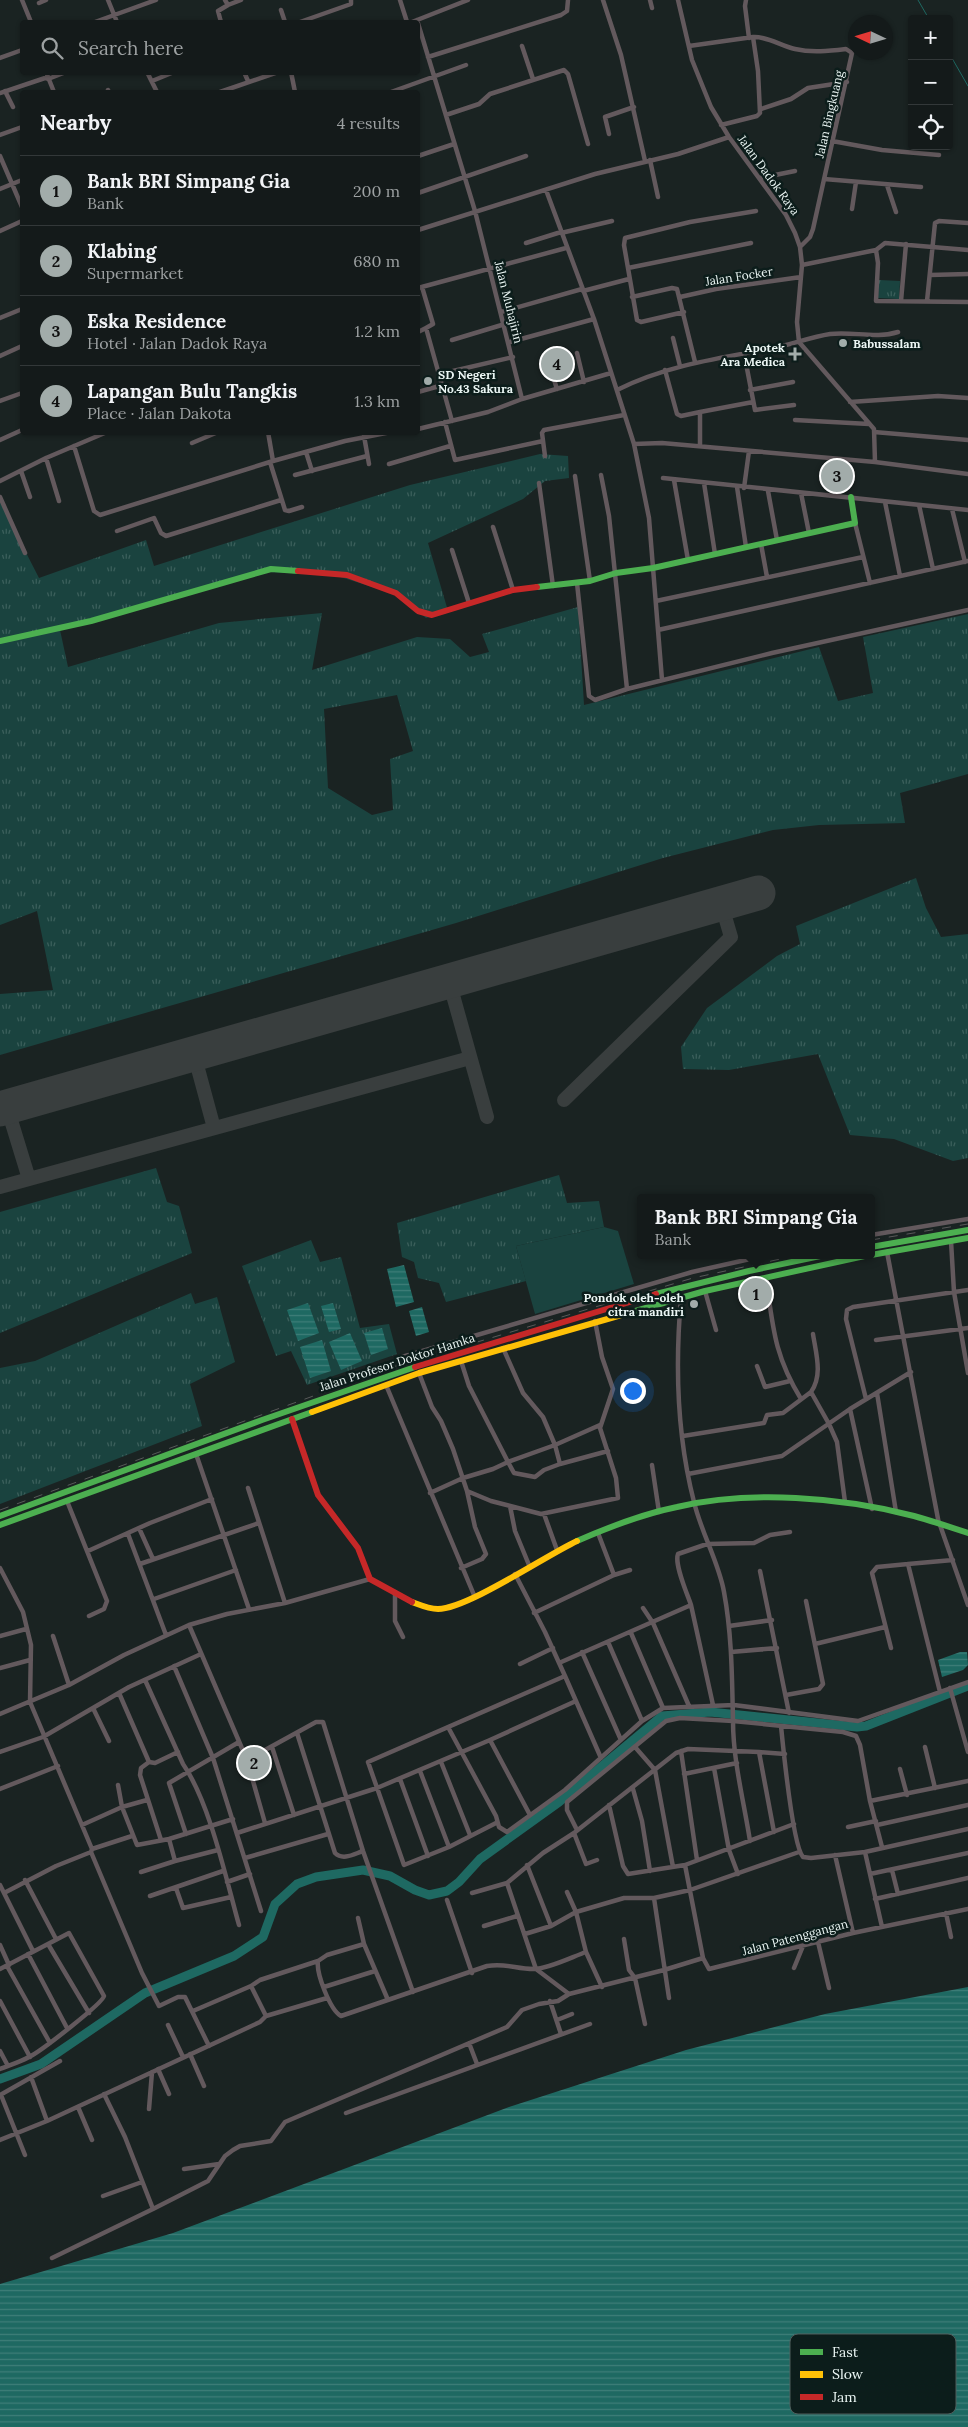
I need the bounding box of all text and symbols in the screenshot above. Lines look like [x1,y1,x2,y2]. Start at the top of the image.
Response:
north arrow [848,15,893,60]
map controls [908,15,953,150]
button: + [908,15,953,60]
search box [20,20,420,75]
icon: search [38,34,66,62]
text: Search here [78,36,184,60]
button: − [908,60,953,105]
street label: Jalan Bingkuang [811,69,846,160]
button: locate [908,105,953,150]
text: Nearby [40,109,111,136]
text: 4 results [337,113,400,133]
street label: Jalan Dadok Raya [734,131,803,218]
text: Bank BRI Simpang Gia [87,169,290,193]
text: 1 [53,181,59,201]
text: 200 m [353,181,400,201]
text: Bank [87,193,124,213]
text: Klabing [87,239,156,263]
text: 2 [52,251,60,271]
text: 680 m [353,251,400,271]
street label: Jalan Muhajirin [491,258,526,345]
text: Supermarket [87,263,183,283]
street label: Jalan Focker [703,263,775,289]
text: Eska Residence [87,309,226,333]
text: 3 [52,321,60,341]
text: 1.2 km [355,321,400,341]
text: Hotel · Jalan Dadok Raya [87,333,267,353]
place label: Babussalam [853,336,921,351]
marker: Babussalam [837,337,849,349]
place label: Apotek Ara Medica [720,340,786,369]
pin: 4 [541,345,573,383]
marker: Apotek Ara Medica [789,348,801,360]
place label: SD Negeri No.43 Sakura [438,367,514,396]
marker: SD Negeri No.43 Sakura [422,375,434,387]
text: Lapangan Bulu Tangkis [87,379,297,403]
text: 4 [52,391,60,411]
text: 1.3 km [354,391,400,411]
text: Place · Jalan Dakota [87,403,232,423]
pin: 3 [821,457,853,495]
popup [637,1194,875,1259]
text: Bank BRI Simpang Gia [655,1205,857,1229]
text: Bank [655,1229,691,1249]
pin: 1 [740,1275,772,1313]
place label: Pondok oleh-oleh citra mandiri [584,1290,685,1319]
marker: Pondok oleh-oleh citra mandiri [688,1298,700,1310]
street label: Jalan Profesor Doktor Hamka [317,1330,477,1395]
your location [620,1378,646,1404]
pin: 2 [238,1744,270,1782]
street label: Jalan Patenggangan [739,1916,850,1959]
legend [790,2334,956,2414]
text: Fast [832,2343,859,2361]
text: Slow [832,2365,864,2383]
text: Jam [831,2388,857,2406]

